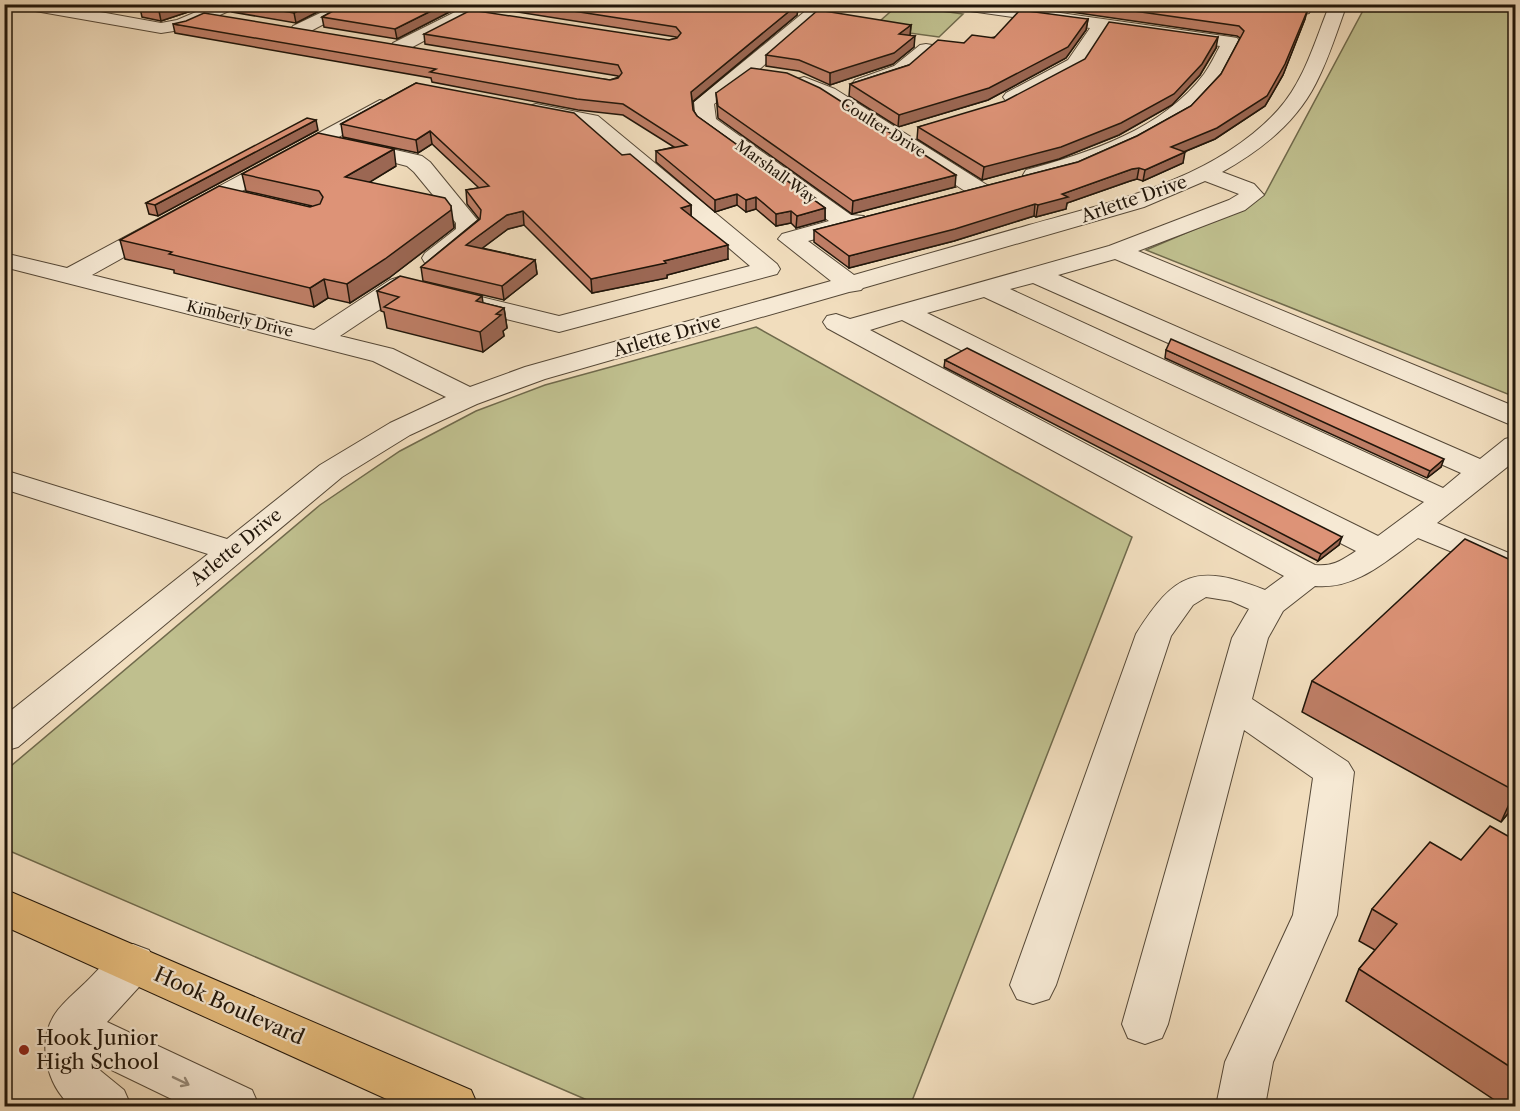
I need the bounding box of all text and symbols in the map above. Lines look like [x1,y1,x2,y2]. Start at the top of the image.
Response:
street label: Coulter Drive [837,94,929,161]
street label: Marshall Way [732,136,821,208]
street label: Arlette Drive [1077,171,1190,228]
street label: Kimberly Drive [185,296,295,341]
street label: Arlette Drive [610,310,723,362]
street label: Arlette Drive [185,504,286,591]
street label: Hook Boulevard [150,961,308,1050]
place label: Hook Junior High School [36,1025,159,1074]
marker: Hook Junior High School [17,1043,31,1057]
one-way arrow [172,1075,190,1087]

